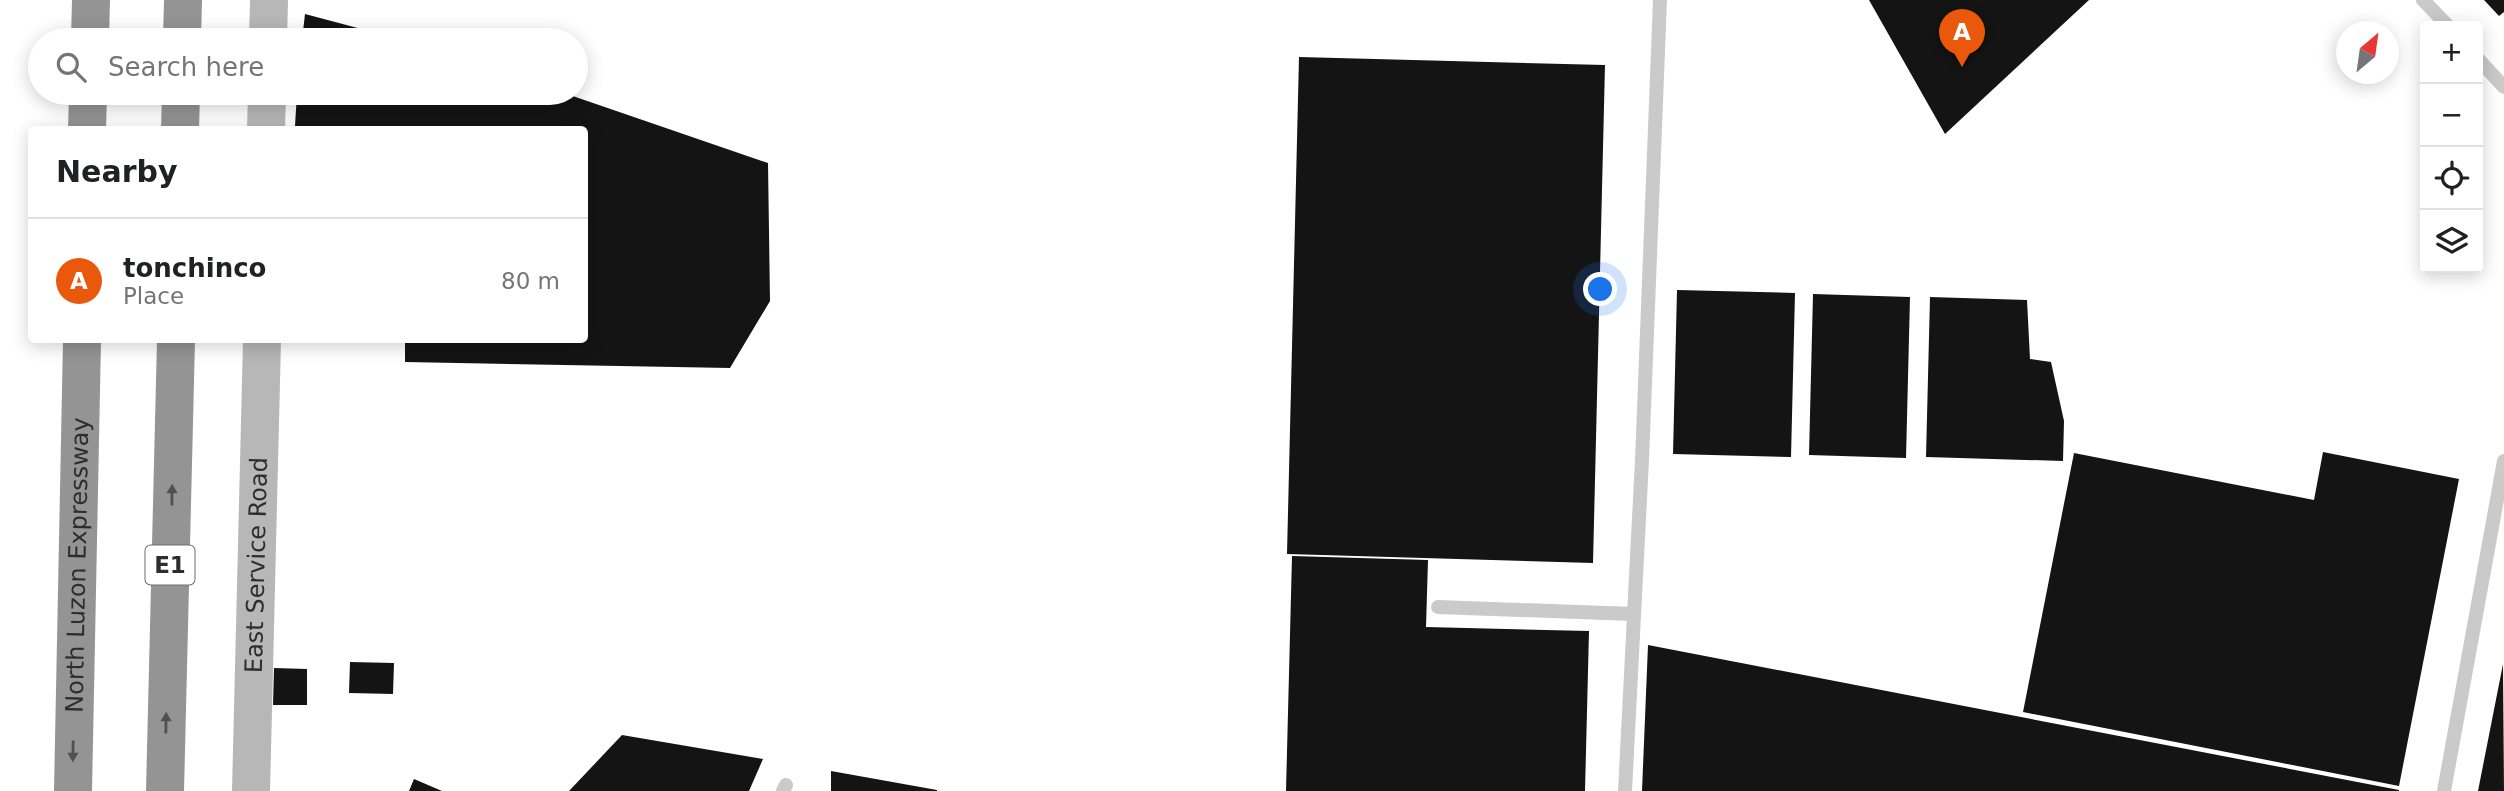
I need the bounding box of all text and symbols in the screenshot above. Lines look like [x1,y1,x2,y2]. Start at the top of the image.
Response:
pin: A [1939,9,1985,67]
north arrow [2336,21,2399,84]
map controls [2420,21,2483,273]
button: + [2420,21,2483,84]
search box [28,28,588,105]
icon: search [52,48,90,86]
text: Search here [108,52,264,82]
button: − [2420,84,2483,147]
button: locate [2420,147,2483,210]
text: Nearby [56,154,178,189]
button: layers [2420,210,2483,273]
text: tonchinco [123,253,266,283]
text: A [70,268,88,294]
text: 80 m [501,268,560,294]
your location [1583,272,1617,306]
text: Place [123,283,184,309]
street label: North Luzon Expressway [61,417,94,713]
street label: East Service Road [240,457,273,673]
one-way arrow [166,484,178,506]
road number: E1 [146,545,194,584]
one-way arrow [161,712,172,734]
one-way arrow [68,740,79,762]

